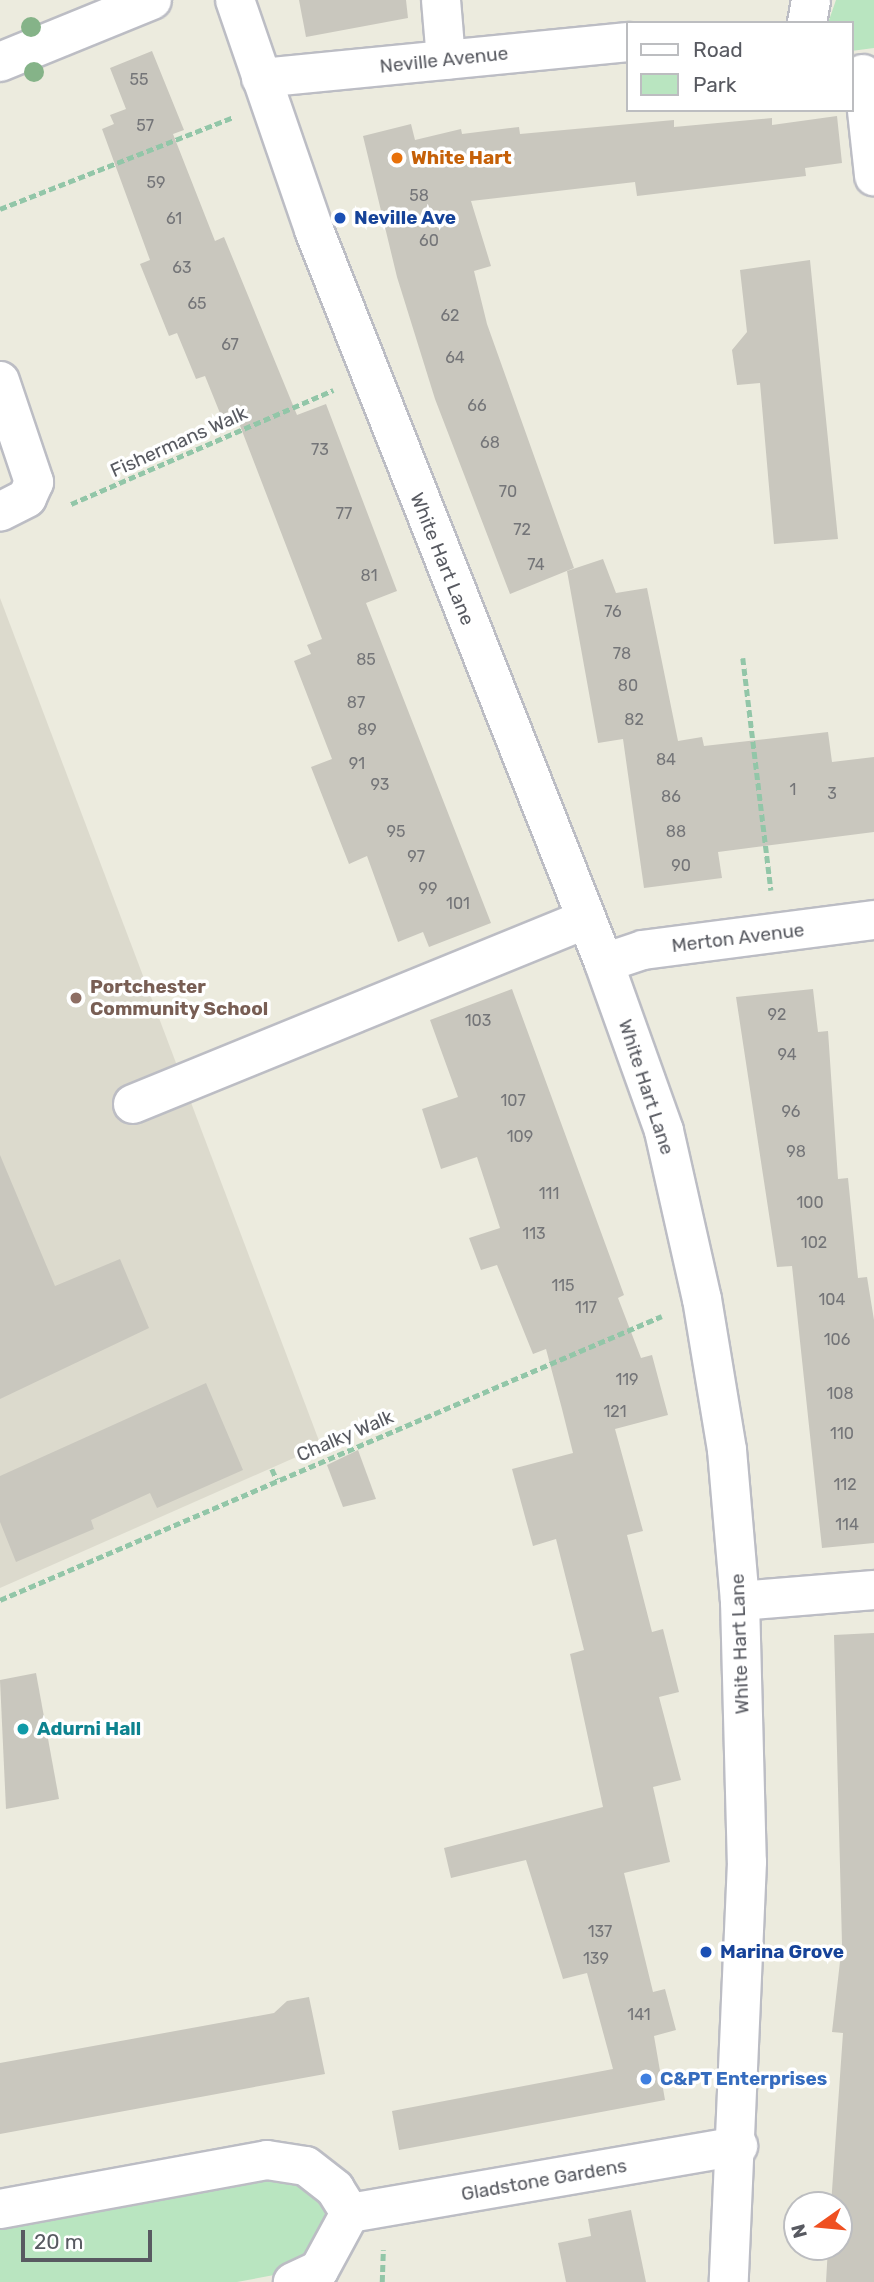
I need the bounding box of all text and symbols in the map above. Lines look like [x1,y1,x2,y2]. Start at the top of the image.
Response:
legend [626,21,853,112]
text: Road [693,37,743,62]
street label: Neville Avenue [378,42,510,78]
house number: 55 [129,70,149,90]
text: Park [693,72,737,97]
house number: 57 [136,116,154,136]
place label: White Hart [411,147,512,169]
marker: White Hart [389,150,405,166]
house number: 59 [147,173,165,193]
house number: 58 [409,186,429,206]
place label: Neville Ave [354,207,457,229]
house number: 61 [166,209,182,229]
marker: Neville Ave [332,210,348,226]
house number: 60 [419,231,439,251]
house number: 63 [172,258,192,278]
house number: 65 [187,294,207,314]
house number: 62 [440,306,460,326]
house number: 67 [221,335,239,355]
house number: 64 [445,348,465,368]
house number: 66 [467,396,487,416]
street label: Fishermans Walk [107,402,251,482]
house number: 68 [480,433,500,453]
house number: 73 [311,440,329,460]
house number: 70 [499,482,517,502]
street label: White Hart Lane [405,489,479,629]
house number: 77 [336,504,352,524]
house number: 72 [513,520,531,540]
house number: 74 [527,555,545,575]
house number: 81 [360,566,378,586]
house number: 76 [604,602,622,622]
house number: 78 [613,644,631,664]
house number: 85 [356,650,376,670]
house number: 80 [618,676,638,696]
house number: 87 [347,693,365,713]
house number: 82 [624,710,644,730]
house number: 89 [357,720,377,740]
house number: 84 [656,750,676,770]
house number: 91 [349,754,365,774]
house number: 93 [371,775,389,795]
house number: 1 [790,780,796,800]
house number: 3 [827,784,837,804]
house number: 86 [661,787,681,807]
house number: 95 [387,822,405,842]
house number: 88 [666,822,686,842]
house number: 97 [407,847,425,867]
house number: 90 [671,856,691,876]
house number: 99 [419,879,437,899]
house number: 101 [446,894,470,914]
street label: Merton Avenue [670,919,806,957]
place label: Portchester Community School [90,976,269,1020]
marker: Portchester Community School [68,990,84,1006]
house number: 92 [768,1005,786,1025]
house number: 103 [465,1011,491,1031]
street label: White Hart Lane [613,1017,679,1157]
house number: 94 [777,1045,797,1065]
house number: 107 [500,1091,526,1111]
house number: 96 [782,1102,800,1122]
house number: 109 [507,1127,533,1147]
house number: 98 [786,1142,806,1162]
house number: 111 [539,1184,559,1204]
house number: 100 [796,1193,824,1213]
house number: 113 [522,1224,546,1244]
house number: 102 [801,1233,827,1253]
house number: 115 [551,1276,575,1296]
house number: 104 [819,1290,845,1310]
house number: 117 [575,1298,597,1318]
house number: 106 [824,1330,850,1350]
house number: 119 [615,1370,639,1390]
house number: 108 [826,1384,854,1404]
house number: 121 [603,1402,627,1422]
street label: Chalky Walk [293,1405,397,1467]
house number: 110 [830,1424,854,1444]
house number: 112 [833,1475,857,1495]
house number: 114 [835,1515,859,1535]
street label: White Hart Lane [726,1573,754,1715]
place label: Adurni Hall [37,1718,141,1740]
marker: Adurni Hall [15,1721,31,1737]
house number: 137 [588,1922,612,1942]
place label: Marina Grove [720,1941,844,1963]
marker: Marina Grove [698,1944,714,1960]
house number: 139 [583,1949,609,1969]
house number: 141 [627,2005,651,2025]
place label: C&PT Enterprises [660,2068,828,2090]
marker: C&PT Enterprises [638,2071,654,2087]
street label: Gladstone Gardens [459,2154,629,2206]
north arrow [783,2191,853,2261]
scale bar [24,2216,156,2260]
text: N [786,2221,812,2241]
text: 20 m [34,2229,83,2254]

